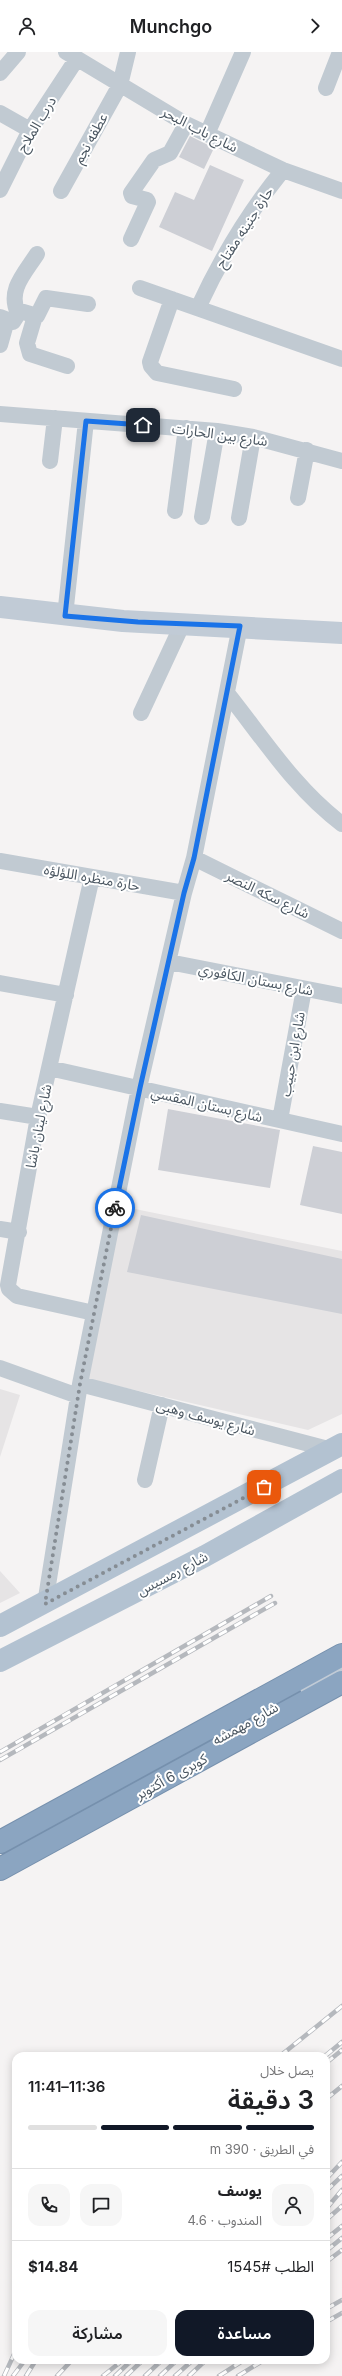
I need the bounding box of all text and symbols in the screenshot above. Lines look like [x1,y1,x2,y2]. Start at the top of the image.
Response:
icon: person [16,15,38,37]
icon: forward [304,15,326,37]
text: Munchgo [130,16,212,37]
street label: درب الملاح [13,93,62,157]
street label: شارع باب البحر [157,102,241,158]
street label: عطفه نجم [69,110,113,168]
street label: حارة جنينه مفتاح [212,183,279,272]
pin [126,408,160,442]
icon: home [132,414,154,436]
street label: شارع بين الحارات [171,419,269,452]
street label: حارة منظره اللؤلؤه [43,860,141,895]
street label: شارع سكه النصر [221,866,312,924]
street label: شارع بستان الكافوري [197,960,315,1002]
street label: شارع ابن حبيب [276,1010,311,1098]
street label: شارع لينان باشا [22,1082,57,1170]
street label: شارع بستان المقسي [149,1083,264,1128]
courier [95,1188,135,1228]
icon: bike [104,1197,126,1219]
street label: شارع يوسف وهبى [154,1396,257,1441]
pin [247,1470,281,1504]
icon: bag [253,1476,275,1498]
street label: شارع رمسيس [134,1547,212,1601]
street label: شارع مهمشه [209,1698,282,1751]
street label: كوبرى 6 أكتوبر [131,1749,210,1804]
text: يصل خلال [260,2062,314,2078]
text: 11:36–11:41 [28,2077,105,2096]
text: 3 دقيقة [228,2084,314,2115]
text: في الطريق · 390 m [210,2141,314,2157]
text: يوسف [218,2181,262,2200]
button: phone [28,2184,70,2226]
button: chat [80,2184,122,2226]
button: person [272,2184,314,2226]
text: المندوب · 4.6 [187,2212,262,2228]
text: $14.84 [28,2257,78,2276]
text: الطلب #1545 [227,2257,314,2276]
button: مشاركة [28,2310,167,2356]
button: مساعدة [175,2310,314,2356]

